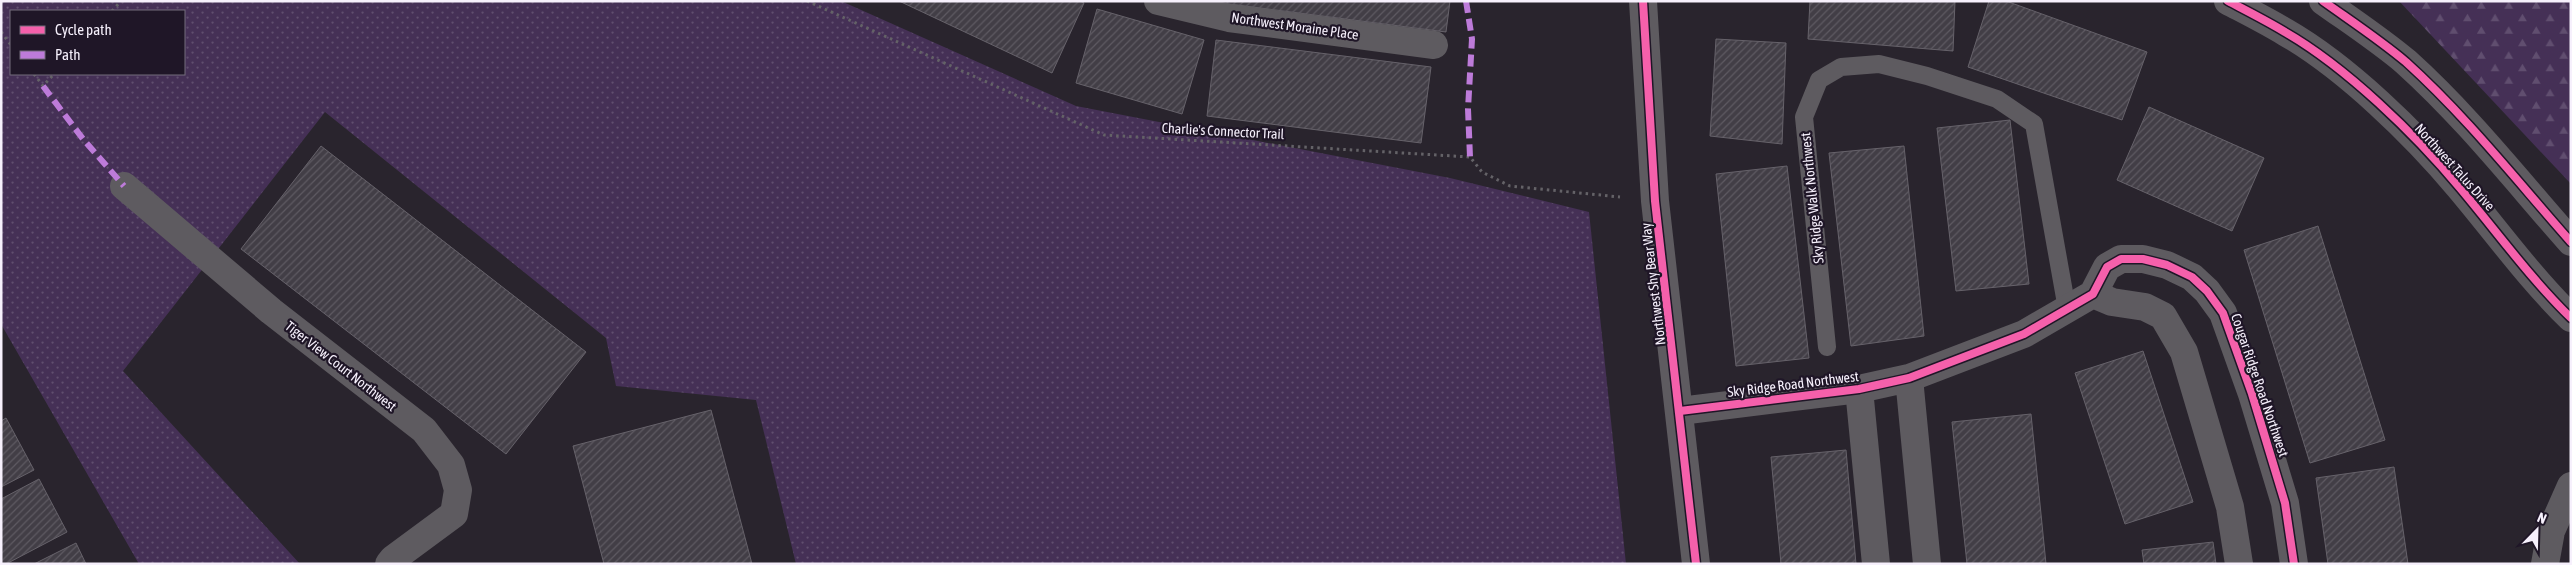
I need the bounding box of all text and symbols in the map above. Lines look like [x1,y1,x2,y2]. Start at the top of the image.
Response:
street label: Northwest Moraine Place [1230,9,1360,43]
legend [10,10,185,75]
text: Cycle path [55,21,112,38]
text: Path [55,46,81,63]
street label: Charlie's Connector Trail [1161,120,1285,142]
street label: Northwest Talus Drive [2412,120,2498,214]
street label: Sky Ridge Walk Northwest [1797,132,1827,264]
street label: Northwest Shy Bear Way [1638,222,1668,346]
street label: Cougar Ridge Road Northwest [2228,311,2292,459]
street label: Tiger View Court Northwest [282,318,400,414]
street label: Sky Ridge Road Northwest [1726,368,1860,400]
north arrow [2512,505,2562,555]
text: N [2535,509,2549,527]

